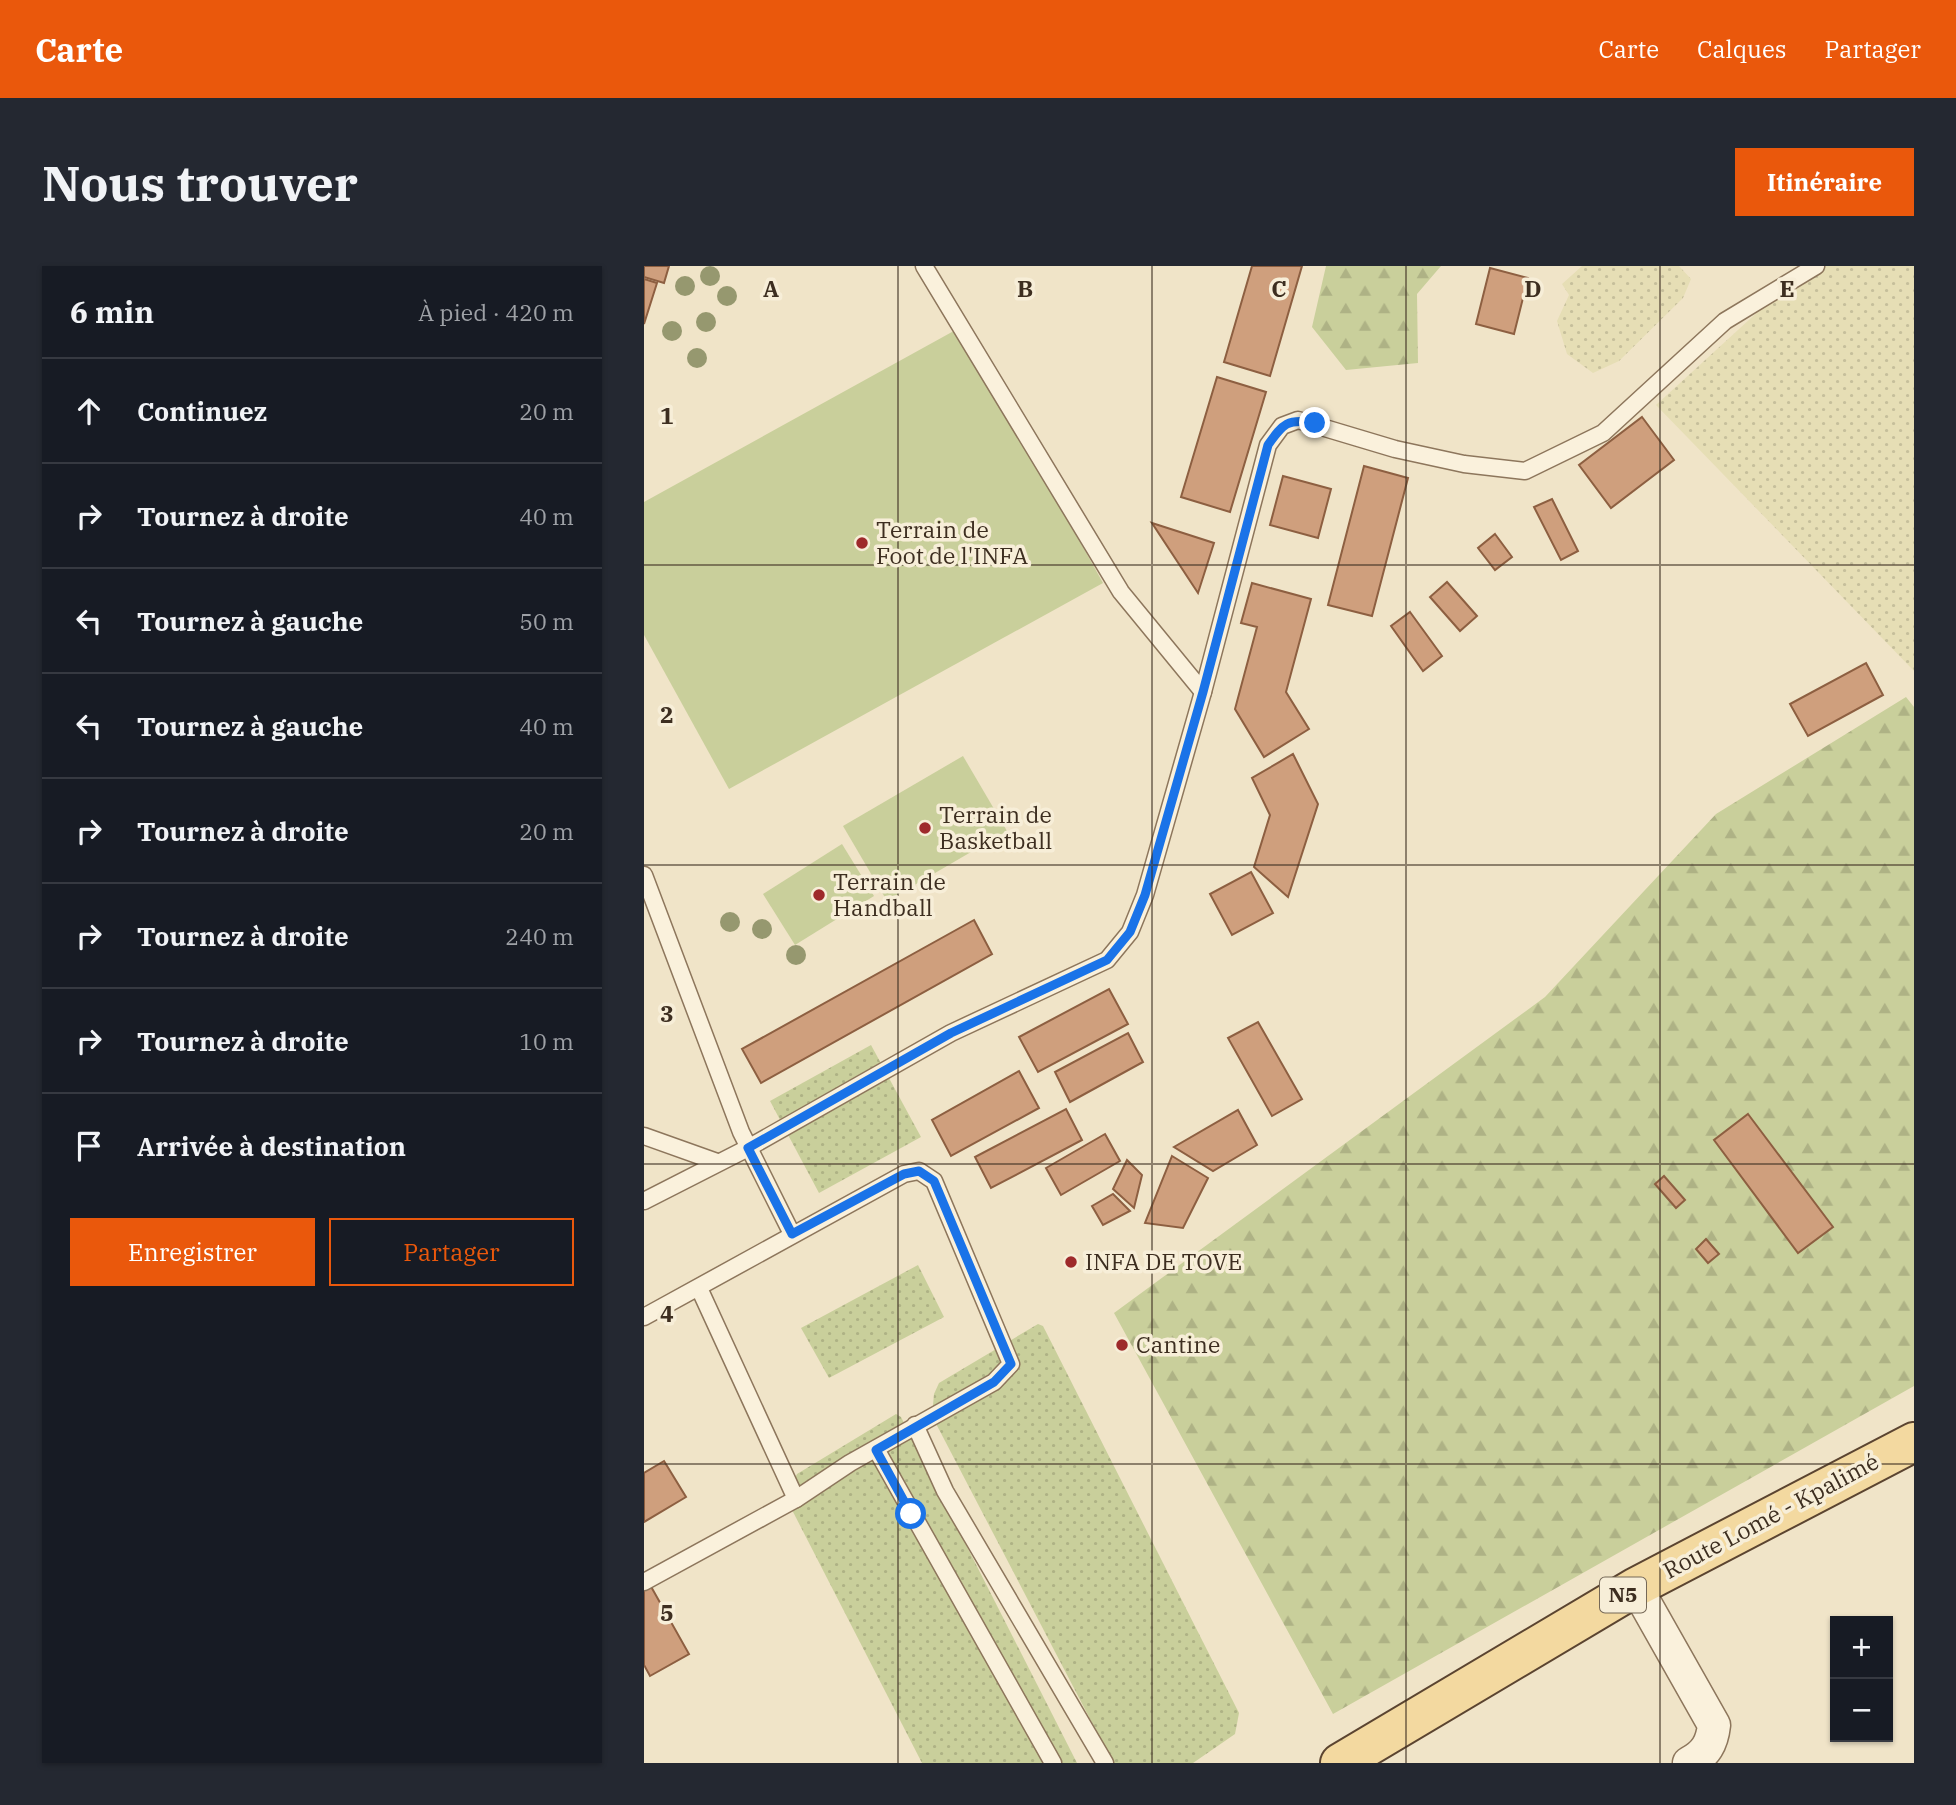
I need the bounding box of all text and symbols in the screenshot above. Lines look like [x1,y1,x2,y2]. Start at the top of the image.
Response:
text: Carte [35,28,123,71]
text: Carte [1598,33,1659,65]
text: Calques [1697,33,1787,65]
text: Partager [1825,33,1921,65]
button: Itinéraire [1735,148,1914,216]
text: Nous trouver [42,151,358,214]
text: A [763,273,779,303]
text: B [1017,273,1033,303]
text: C [1271,273,1287,303]
text: D [1524,273,1542,303]
text: E [1779,273,1795,303]
text: 6 min [70,292,154,331]
text: À pied · 420 m [418,297,574,327]
icon: ahead [70,392,108,430]
text: Continuez [137,394,267,428]
text: 20 m [519,396,574,426]
text: 1 [660,400,674,430]
route end [1299,407,1330,438]
icon: right [70,497,108,535]
text: Tournez à droite [137,499,349,533]
text: 40 m [519,501,574,531]
place label: Terrain de Foot de l'INFA [876,514,1028,570]
marker: Terrain de Foot de l'INFA [854,535,870,551]
icon: left [70,602,108,640]
text: Tournez à gauche [137,604,363,638]
text: 50 m [519,606,574,636]
text: 2 [660,699,674,729]
icon: left [70,707,108,745]
text: Tournez à gauche [137,709,363,743]
text: 40 m [519,711,574,741]
place label: Terrain de Basketball [939,799,1052,855]
icon: right [70,812,108,850]
text: Tournez à droite [137,814,349,848]
text: 20 m [519,816,574,846]
marker: Terrain de Basketball [917,820,933,836]
place label: Terrain de Handball [833,866,946,922]
marker: Terrain de Handball [811,887,827,903]
icon: right [70,917,108,955]
text: Tournez à droite [137,919,349,953]
text: 240 m [505,921,574,951]
text: 3 [660,998,674,1028]
icon: right [70,1022,108,1060]
text: Tournez à droite [137,1024,349,1058]
text: 10 m [519,1026,574,1056]
icon: arrive [70,1127,108,1165]
text: Arrivée à destination [137,1129,406,1163]
button: Enregistrer [70,1218,315,1286]
button: Partager [329,1218,574,1286]
place label: INFA DE TOVE [1085,1246,1242,1276]
marker: INFA DE TOVE [1063,1254,1079,1270]
text: 4 [660,1298,674,1328]
place label: Cantine [1136,1329,1220,1359]
marker: Cantine [1114,1337,1130,1353]
street label: Route Lomé - Kpalimé [1658,1446,1884,1585]
route start [895,1498,926,1529]
road number: N5 [1600,1578,1646,1612]
text: 5 [660,1597,674,1627]
map controls [1830,1616,1893,1742]
button: + [1830,1616,1893,1679]
button: − [1830,1679,1893,1742]

